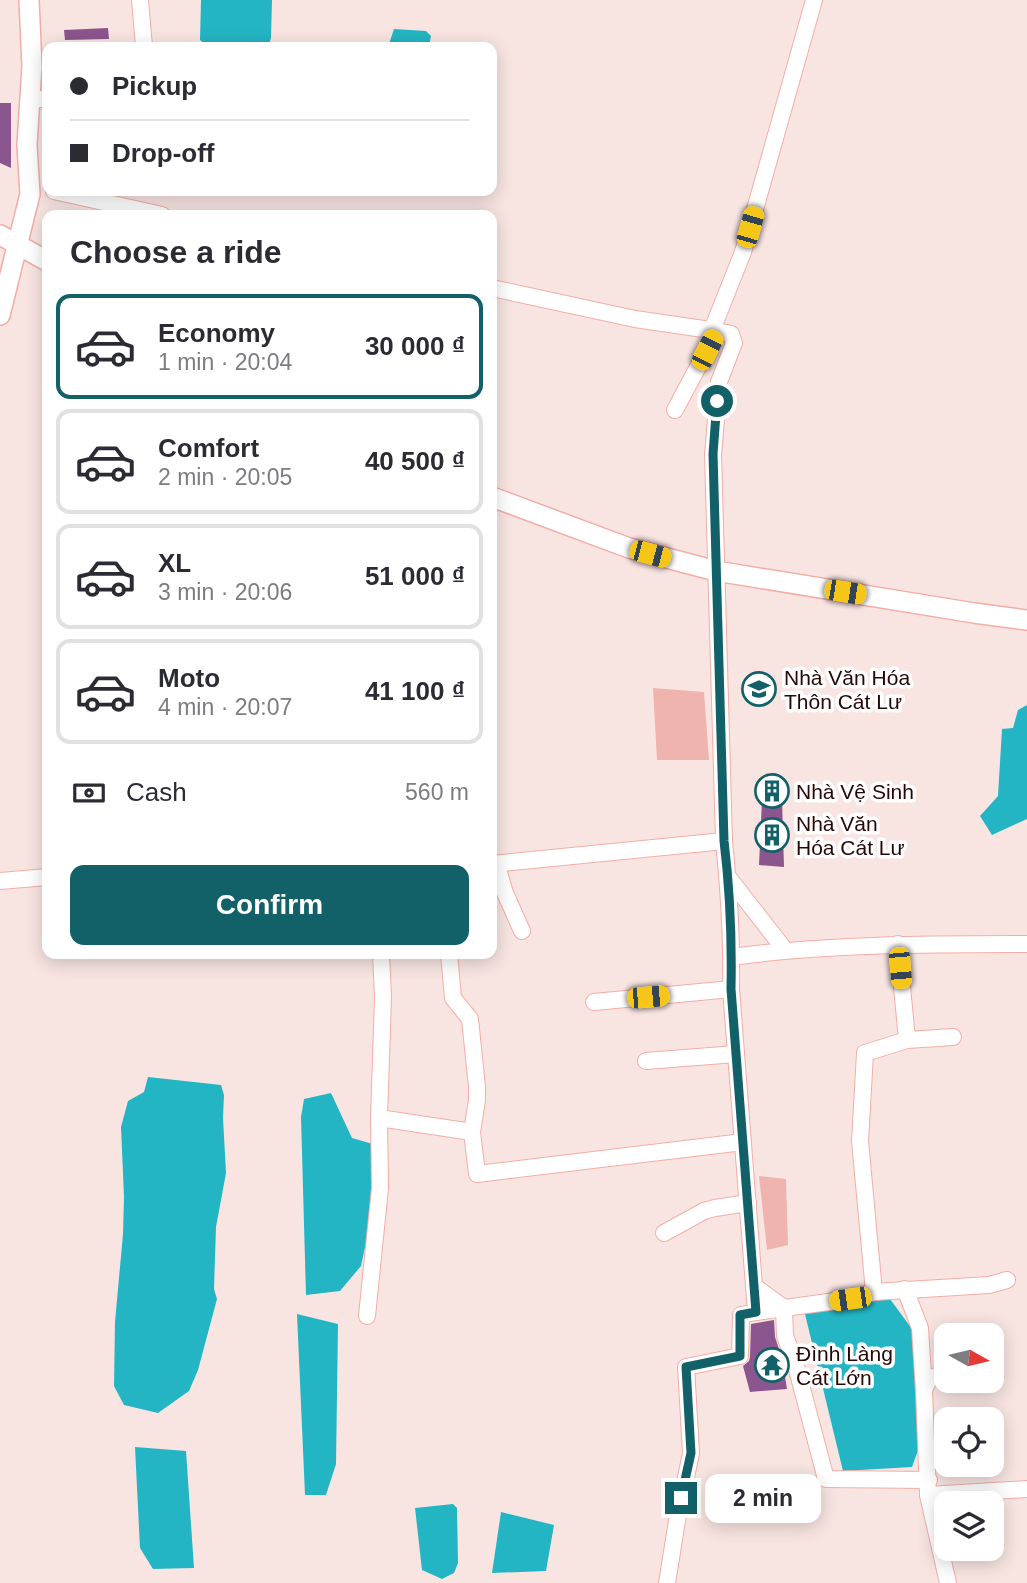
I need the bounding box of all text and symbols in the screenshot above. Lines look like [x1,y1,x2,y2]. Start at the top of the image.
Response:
text: Pickup [112,71,197,101]
text: Drop-off [112,138,215,168]
car [735,204,766,250]
text: Choose a ride [70,234,282,270]
icon: car [74,315,137,378]
text: Economy [158,318,275,348]
car [689,327,726,373]
text: 30 000 ₫ [365,331,465,361]
text: 1 min · 20:04 [158,349,292,375]
route start [701,385,733,417]
icon: car [74,430,137,493]
text: Comfort [158,433,259,463]
text: 40 500 ₫ [365,446,465,476]
text: 2 min · 20:05 [158,464,292,490]
car [627,538,674,570]
icon: car [74,545,137,608]
text: XL [158,548,191,578]
text: 51 000 ₫ [365,561,465,591]
car [823,578,868,606]
text: 3 min · 20:06 [158,579,292,605]
icon: car [74,660,137,723]
text: Moto [158,663,220,693]
place label: Nhà Văn Hóa Thôn Cát Lư [784,666,910,713]
school or university icon: Nhà Văn Hóa Thôn Cát Lư [740,670,778,708]
text: 41 100 ₫ [365,676,465,706]
text: 4 min · 20:07 [158,694,292,720]
building icon: Nhà Vệ Sinh [753,772,791,810]
icon: cash [70,774,108,812]
text: Cash [126,777,187,807]
text: 560 m [405,779,469,805]
place label: Nhà Vệ Sinh [796,780,914,803]
place label: Nhà Văn Hóa Cát Lư [796,812,905,859]
building icon: Nhà Văn Hóa Cát Lư [753,816,791,854]
button: Confirm [70,865,469,945]
car [888,946,913,990]
car [627,985,670,1009]
car [828,1286,873,1312]
north arrow [934,1323,1004,1393]
map controls [934,1323,1004,1561]
place label: Đình Làng Cát Lớn [796,1342,893,1389]
temple icon: Đình Làng Cát Lớn [753,1346,791,1384]
button: locate [934,1407,1004,1477]
callout: 2 min [706,1474,821,1522]
route end [665,1482,697,1514]
text: 2 min [733,1485,793,1511]
button: layers [934,1491,1004,1561]

